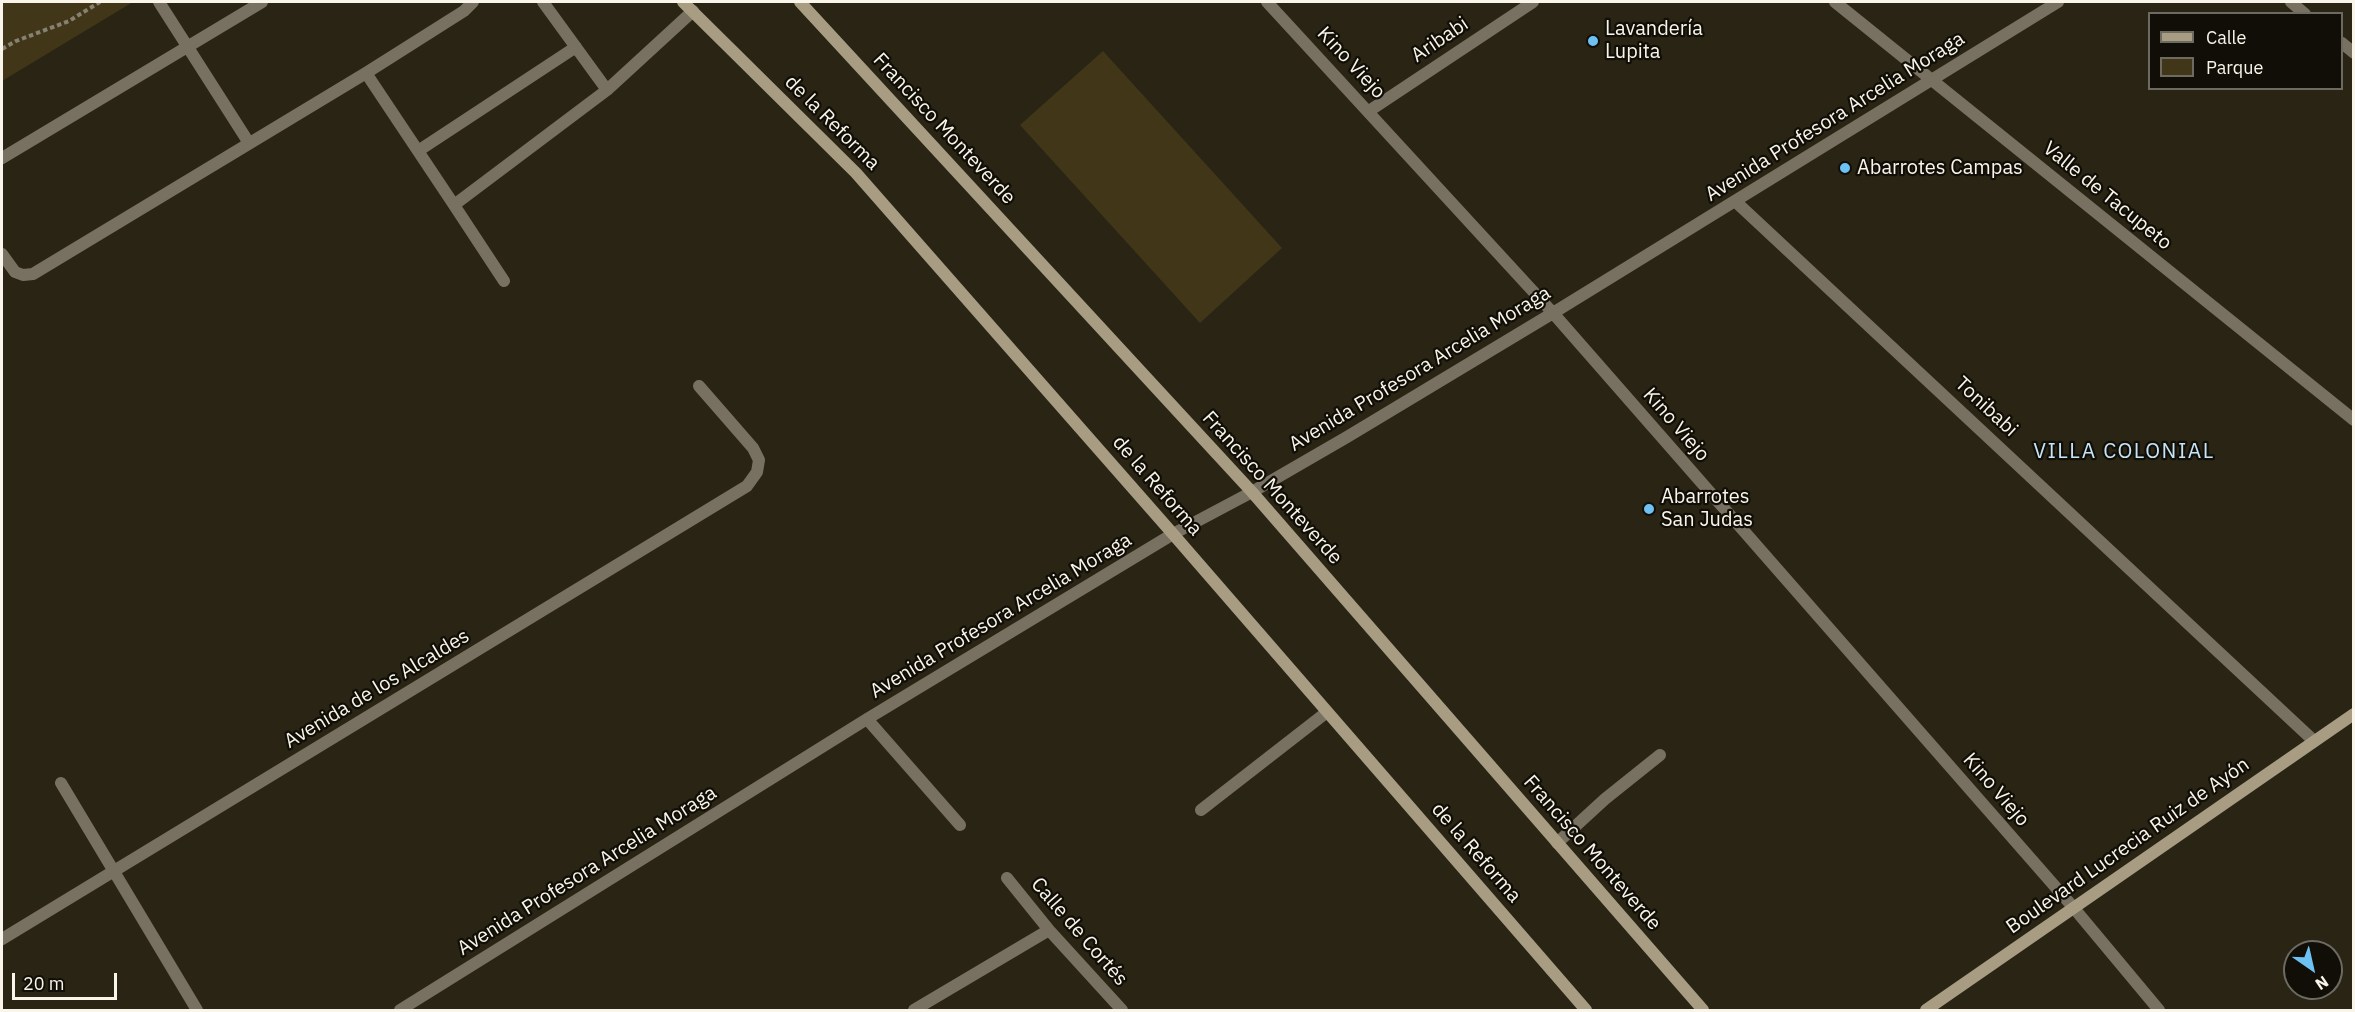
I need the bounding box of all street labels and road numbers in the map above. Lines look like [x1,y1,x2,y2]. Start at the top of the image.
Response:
street label: Aribabi [1407,12,1473,68]
street label: Kino Viejo [1312,22,1390,104]
street label: Avenida Profesora Arcelia Moraga [1701,27,1969,207]
street label: Francisco Monteverde [868,48,1020,210]
street label: de la Reforma [779,70,885,176]
street label: Valle de Tacupeto [2038,137,2176,255]
street label: Avenida Profesora Arcelia Moraga [1285,281,1555,457]
street label: Tonibabi [1950,372,2022,442]
street label: Kino Viejo [1638,383,1714,467]
street label: Francisco Monteverde [1197,406,1347,570]
street label: de la Reforma [1107,431,1207,541]
street label: Avenida Profesora Arcelia Moraga [866,528,1136,704]
street label: Avenida de los Alcaldes [280,624,474,754]
street label: Kino Viejo [1958,748,2034,832]
street label: Boulevard Lucrecia Ruiz de Ayón [2002,753,2254,939]
street label: Francisco Monteverde [1518,771,1666,935]
street label: Avenida Profesora Arcelia Moraga [453,781,721,961]
street label: de la Reforma [1426,798,1526,908]
street label: Calle de Cortés [1025,873,1133,991]

